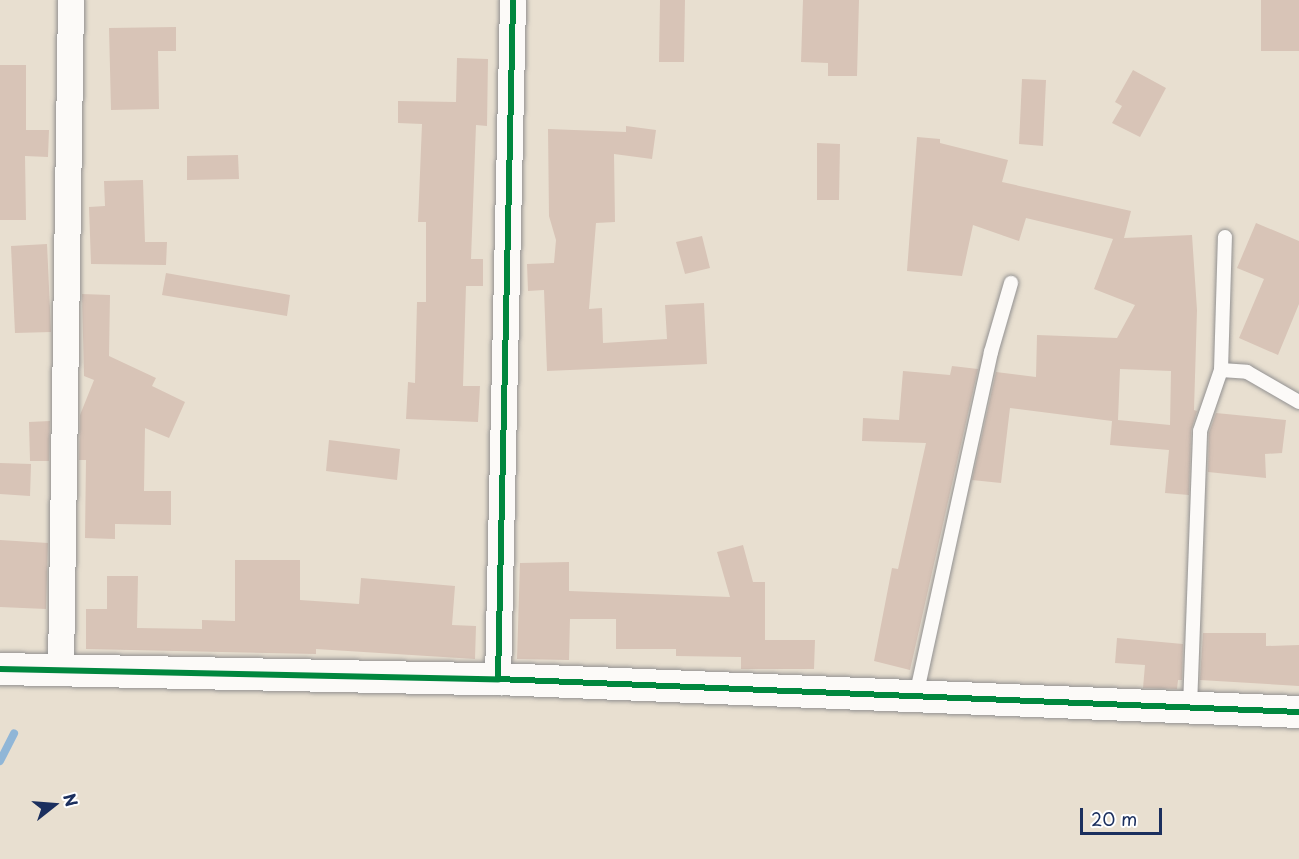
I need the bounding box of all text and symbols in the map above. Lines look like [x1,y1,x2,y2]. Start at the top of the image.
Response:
north arrow [24,775,84,835]
text: N [58,790,85,809]
scale bar [1083,796,1166,834]
text: 20 m [1091,805,1137,832]

